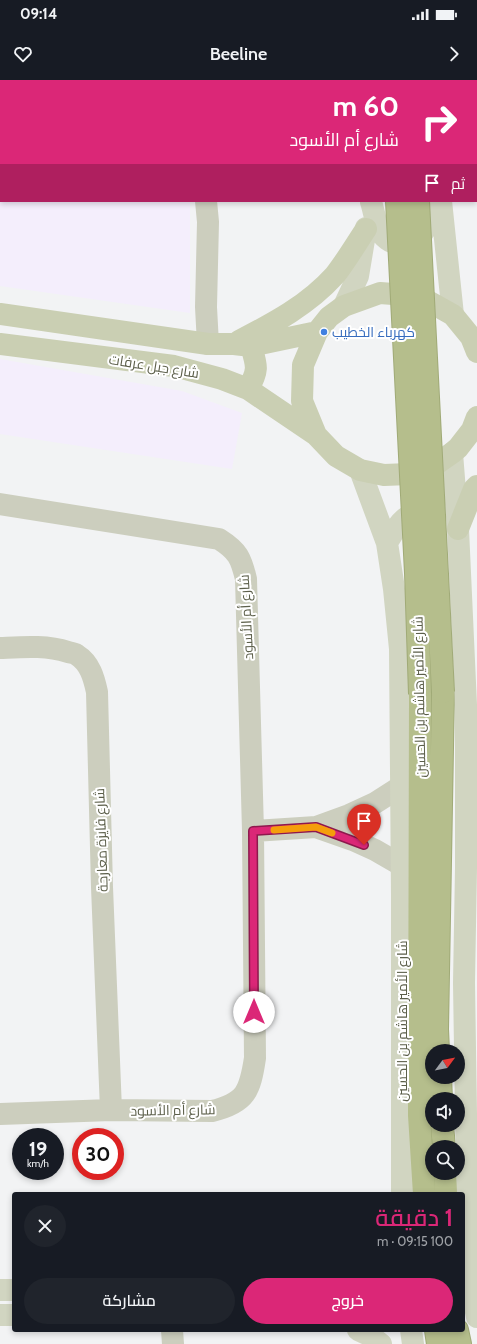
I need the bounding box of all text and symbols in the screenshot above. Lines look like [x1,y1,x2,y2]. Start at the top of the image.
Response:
text: 09:14 [20,5,57,23]
icon: heart [12,43,34,65]
text: Beeline [210,43,267,65]
icon: forward [443,43,465,65]
text: 60 m [333,89,399,123]
icon: right [413,96,465,148]
text: شارع أم الأسود [290,129,399,151]
icon: arrive [421,172,443,194]
text: ثم [451,175,465,193]
place label: كهرباء الخطيب [332,323,415,341]
marker: كهرباء الخطيب [319,327,329,337]
street label: شارع جبل عرفات [108,350,200,382]
street label: شارع أم الأسود [235,574,258,660]
street label: شارع الأمير هاشم بن الحسين [409,616,430,778]
street label: شارع فايزة معارجة [90,788,112,892]
pin [347,804,381,845]
icon: arrive [353,810,375,832]
street label: شارع الأمير هاشم بن الحسين [393,940,412,1102]
position arrow [233,991,275,1033]
north arrow [425,1044,465,1084]
map controls [425,1044,465,1180]
button: sound [425,1092,465,1132]
street label: شارع أم الأسود [130,1100,216,1121]
speed limit sign: 30 [72,1128,124,1180]
text: 19 [29,1137,47,1161]
button: search [425,1140,465,1180]
text: km/h [27,1157,49,1170]
text: 1 دقيقة [375,1203,453,1232]
button: close [24,1205,66,1247]
text: 100 m · 09:15 [377,1233,453,1249]
button: مشاركة [24,1278,235,1324]
button: خروج [243,1278,453,1324]

